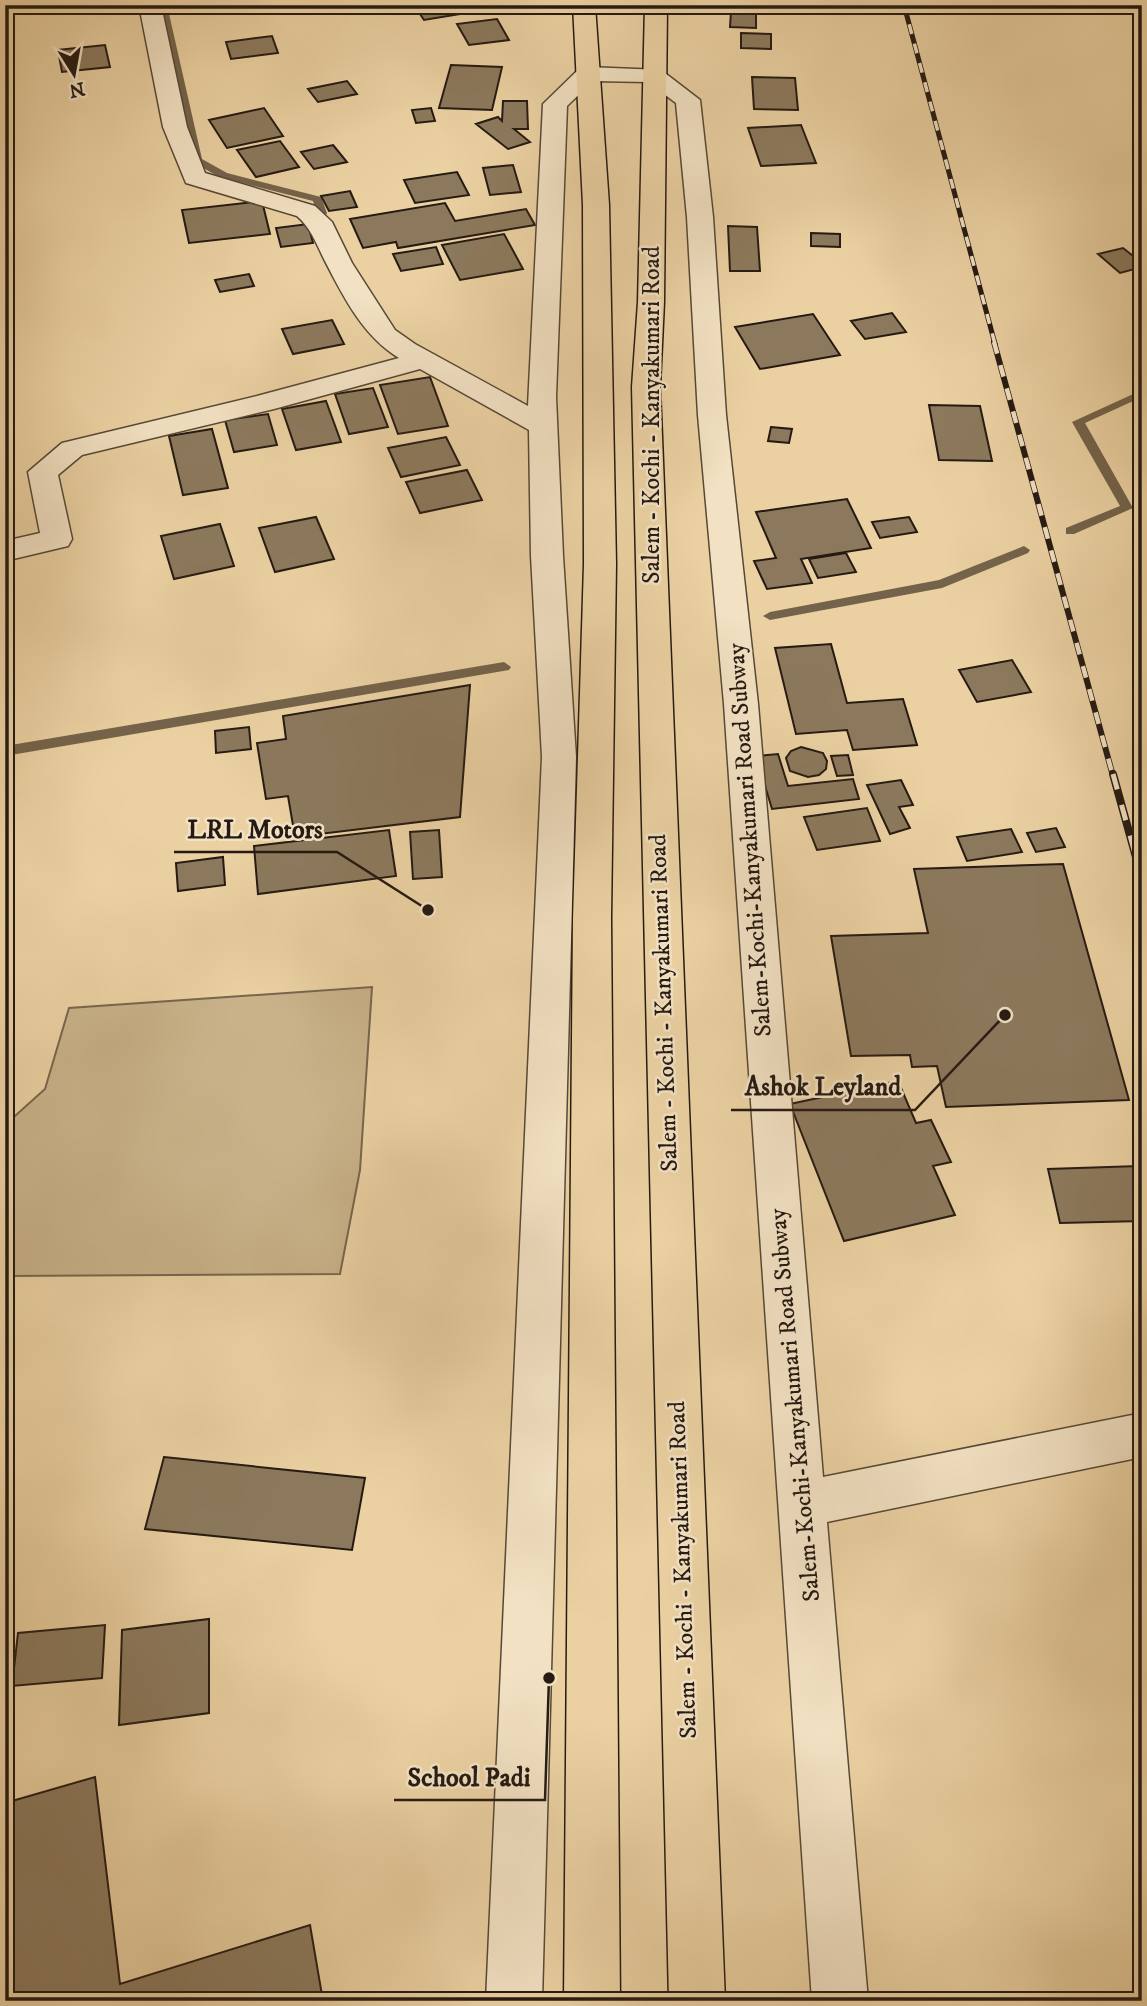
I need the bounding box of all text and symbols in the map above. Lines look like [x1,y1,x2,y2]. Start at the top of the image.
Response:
north arrow [38,38,108,108]
text: N [67,76,87,102]
street label: Salem - Kochi - Kanyakumari Road [637,246,667,584]
street label: Salem-Kochi-Kanyakumari Road Subway [721,642,779,1038]
callout: LRL Motors [174,805,337,852]
text: LRL Motors [187,814,323,847]
street label: Salem - Kochi - Kanyakumari Road [643,834,685,1172]
callout: Ashok Leyland [731,1063,915,1110]
text: Ashok Leyland [744,1071,902,1104]
street label: Salem-Kochi-Kanyakumari Road Subway [763,1207,827,1603]
street label: Salem - Kochi - Kanyakumari Road [662,1401,704,1739]
callout: School Padi [394,1753,545,1800]
text: School Padi [408,1762,531,1795]

